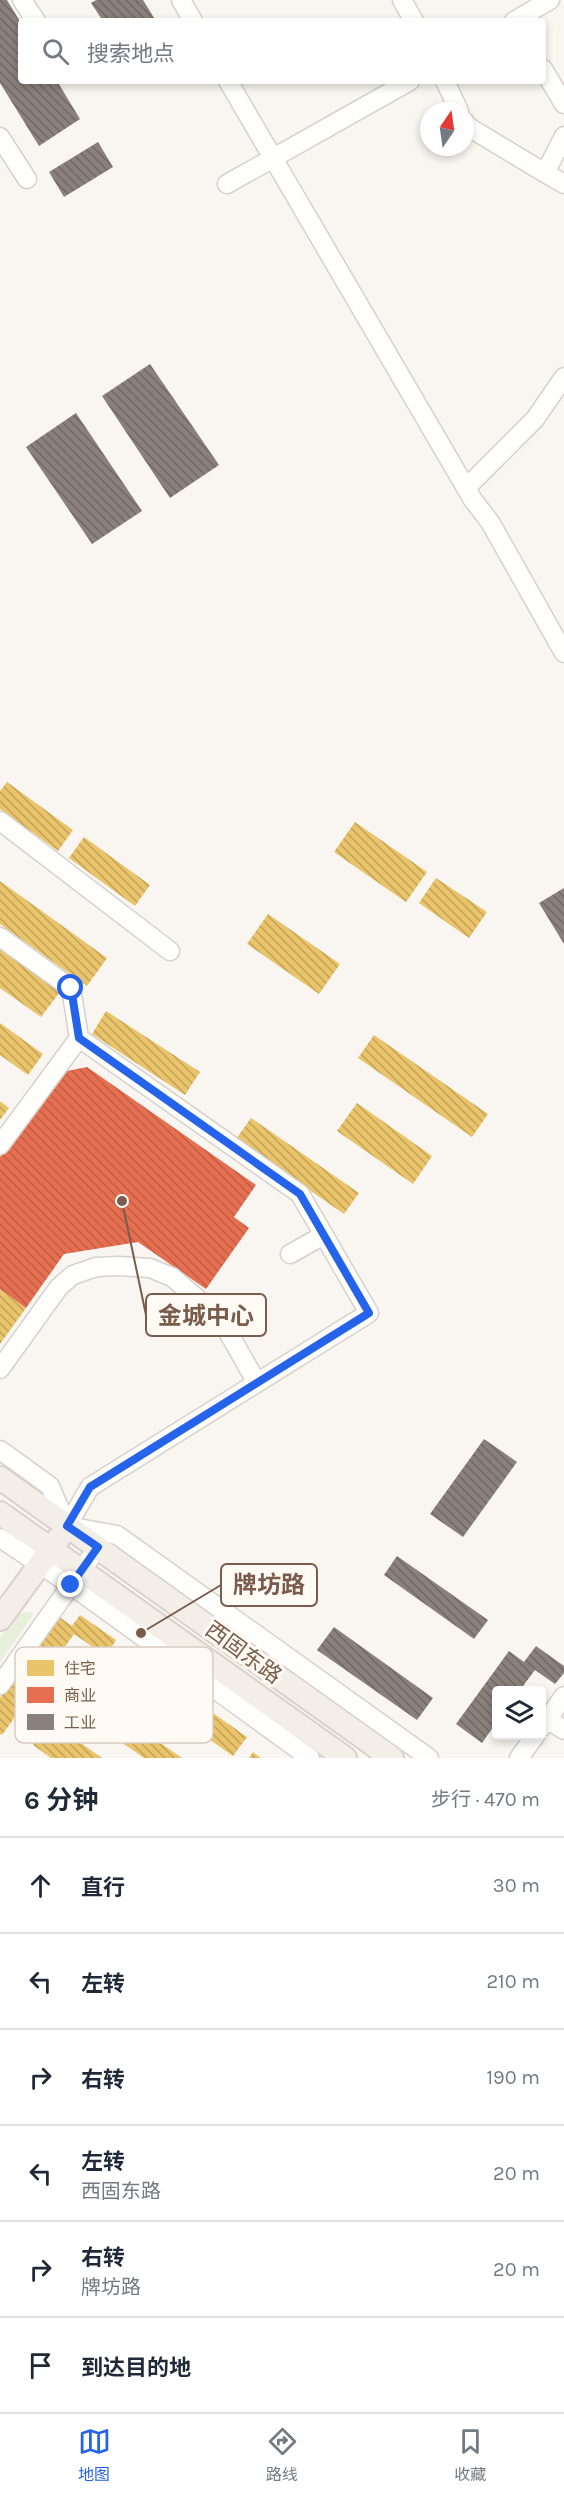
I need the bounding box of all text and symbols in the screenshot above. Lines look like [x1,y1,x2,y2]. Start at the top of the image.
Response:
search box [18,18,546,84]
icon: search [39,35,72,68]
text: 搜索地点 [87,41,175,67]
north arrow [420,102,474,156]
route start [57,974,83,1000]
callout: 金城中心 [146,1294,266,1336]
text: 金城中心 [158,1302,254,1330]
callout: 牌坊路 [221,1564,317,1606]
route end [57,1571,83,1597]
text: 牌坊路 [233,1571,305,1599]
street label: 西固东路 [200,1616,287,1689]
legend [15,1647,213,1743]
text: 住宅 [64,1659,96,1678]
text: 商业 [64,1686,96,1705]
map controls [492,1686,546,1740]
button: layers [492,1686,546,1740]
text: 工业 [64,1713,96,1732]
text: 6 分钟 [24,1785,98,1816]
text: 步行 · 470 m [431,1788,540,1811]
icon: ahead [24,1869,57,1902]
text: 30 m [493,1874,540,1897]
text: 直行 [81,1875,125,1901]
icon: left [24,1965,57,1998]
text: 210 m [486,1970,540,1993]
text: 左转 [81,1971,125,1997]
icon: right [24,2061,57,2094]
text: 190 m [486,2066,540,2089]
text: 右转 [81,2067,125,2093]
text: 左转 [81,2149,125,2175]
icon: left [24,2157,57,2190]
text: 20 m [493,2162,540,2185]
text: 西固东路 [81,2180,161,2203]
text: 右转 [81,2245,125,2271]
icon: right [24,2253,57,2286]
text: 20 m [493,2258,540,2281]
text: 牌坊路 [81,2276,141,2299]
icon: arrive [24,2349,57,2382]
text: 到达目的地 [81,2355,191,2381]
tab: 地图 [78,2425,111,2485]
tab: 路线 [266,2425,299,2485]
tab: 收藏 [454,2425,487,2485]

